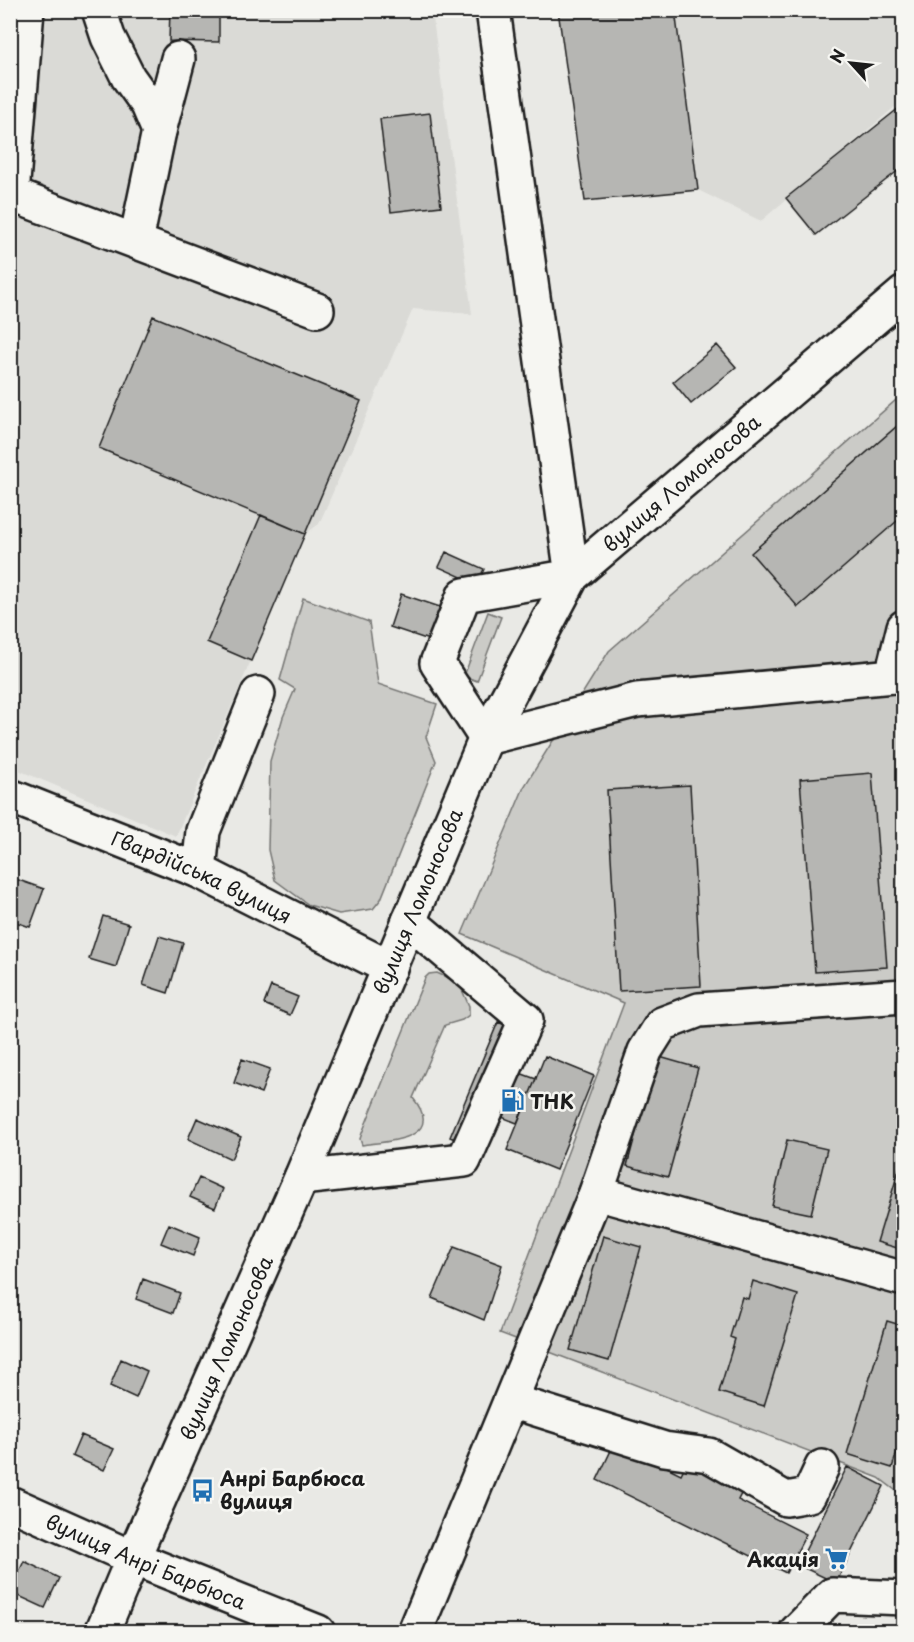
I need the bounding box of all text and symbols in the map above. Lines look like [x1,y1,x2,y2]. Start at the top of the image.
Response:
north arrow [821,33,881,93]
text: N [823,45,850,67]
street label: вулиця Ломоносова [596,407,767,559]
street label: вулиця Ломоносова [365,803,470,999]
street label: Гвардійська вулиця [107,823,297,931]
place label: ТНК [530,1086,574,1116]
fuel station icon: ТНК [499,1088,525,1114]
street label: вулиця Ломоносова [172,1250,280,1445]
place label: Анрі Барбюса вулиця [219,1463,366,1516]
bus stop icon: Анрі Барбюса вулиця [189,1477,215,1503]
street label: вулиця Анрі Барбюса [41,1506,251,1617]
place label: Акація [746,1544,819,1574]
supermarket icon: Акація [824,1546,850,1572]

